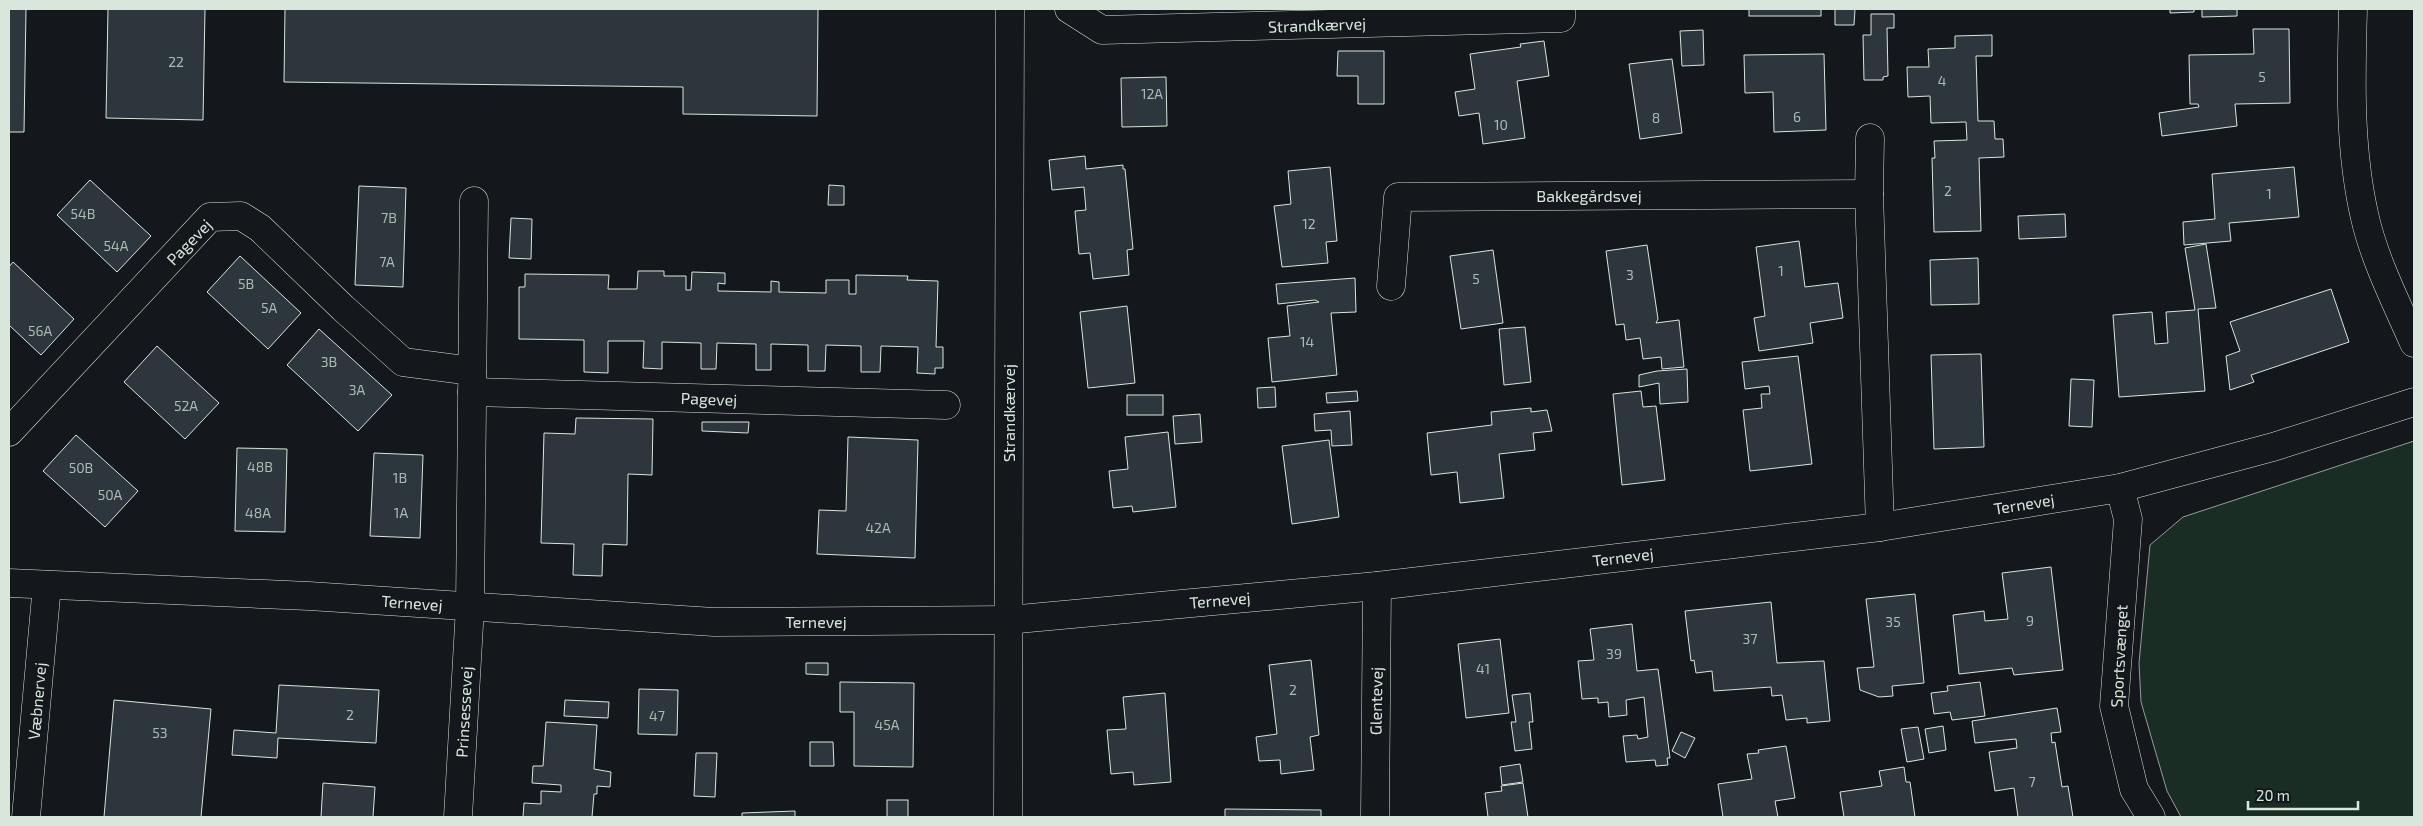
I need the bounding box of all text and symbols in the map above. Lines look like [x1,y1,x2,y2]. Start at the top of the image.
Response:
street label: Strandkærvej [1268,13,1366,37]
house number: 22 [168,53,184,70]
house number: 5 [2258,68,2266,85]
house number: 4 [1938,72,1946,89]
house number: 12A [1141,85,1163,102]
house number: 6 [1793,108,1801,125]
house number: 8 [1652,109,1660,126]
house number: 10 [1494,116,1508,133]
house number: 2 [1944,182,1952,199]
house number: 1 [2266,185,2272,202]
street label: Bakkegårdsvej [1536,186,1642,206]
house number: 54B [71,205,95,222]
house number: 7B [381,209,397,226]
street label: Pagevej [162,215,216,269]
house number: 12 [1302,215,1316,232]
house number: 54A [104,237,129,254]
house number: 7A [379,253,395,270]
house number: 1 [1778,262,1784,279]
house number: 3 [1626,266,1634,283]
house number: 5 [1472,270,1480,287]
house number: 5B [238,275,254,292]
house number: 5A [261,299,277,316]
house number: 56A [28,322,52,339]
house number: 14 [1300,333,1314,350]
house number: 3B [321,353,337,370]
street label: Strandkærvej [999,364,1019,462]
house number: 3A [349,381,366,398]
street label: Pagevej [680,388,738,410]
house number: 52A [174,397,198,414]
house number: 48B [247,458,273,475]
house number: 50B [69,459,93,476]
house number: 1B [393,469,407,486]
house number: 50A [98,486,123,503]
street label: Ternevej [1992,489,2056,519]
house number: 48A [245,504,271,521]
house number: 1A [394,504,408,521]
house number: 42A [865,519,891,536]
street label: Ternevej [1591,543,1655,571]
street label: Ternevej [1189,587,1251,613]
street label: Ternevej [381,591,443,615]
street label: Sportsvænget [2106,604,2131,708]
street label: Ternevej [785,612,847,632]
house number: 9 [2026,612,2034,629]
house number: 35 [1885,613,1901,630]
house number: 37 [1743,630,1757,647]
house number: 39 [1606,645,1622,662]
house number: 41 [1476,660,1490,677]
street label: Væbnervej [24,661,50,741]
street label: Prinsessevej [452,666,476,758]
street label: Glentevej [1365,667,1387,735]
house number: 2 [1289,681,1297,698]
house number: 2 [346,706,354,723]
house number: 47 [649,707,665,724]
house number: 45A [875,716,900,733]
house number: 53 [152,724,168,741]
house number: 7 [2028,773,2036,790]
scale bar [2248,778,2358,810]
text: 20 m [2256,786,2290,804]

